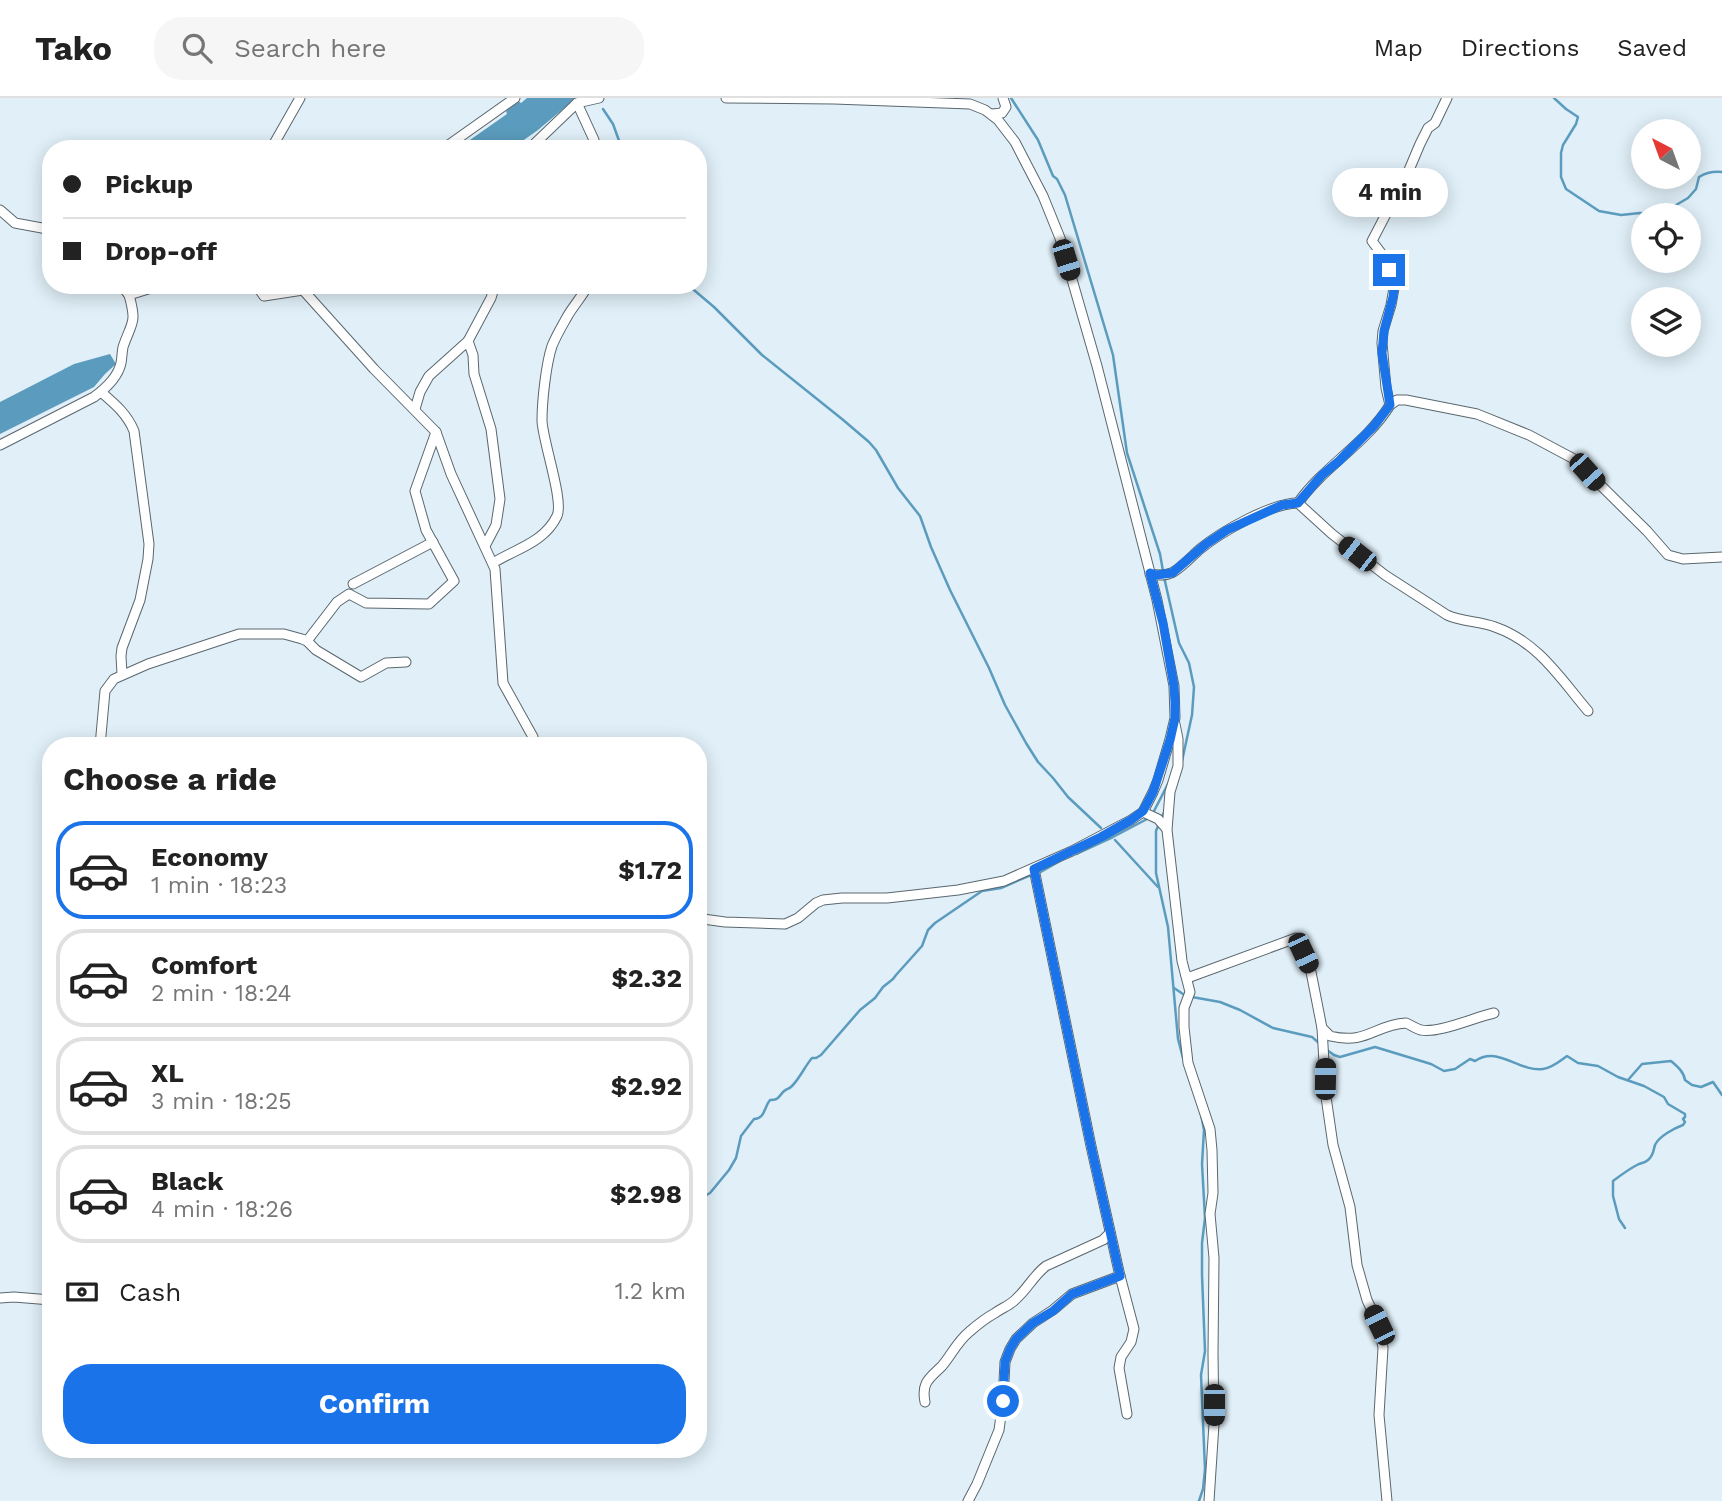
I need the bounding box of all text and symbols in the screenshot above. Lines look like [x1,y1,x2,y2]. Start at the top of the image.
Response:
search box [154,17,644,80]
text: Tako [35,29,112,68]
icon: search [178,29,216,67]
text: Search here [234,33,387,63]
text: Map [1374,34,1423,62]
text: Directions [1461,34,1579,62]
text: Saved [1617,34,1687,62]
north arrow [1631,119,1701,189]
map controls [1631,119,1701,357]
text: Pickup [105,169,193,199]
callout: 4 min [1331,169,1447,218]
text: 4 min [1358,179,1422,206]
button: locate [1631,203,1701,273]
text: Drop-off [105,236,217,266]
car [1050,237,1083,283]
route end [1373,254,1405,286]
button: layers [1631,287,1701,357]
car [1566,449,1609,495]
car [1334,533,1381,575]
text: Choose a ride [63,760,277,798]
icon: car [67,839,130,902]
text: Economy [151,842,268,872]
text: $1.72 [618,855,682,885]
text: 1 min · 18:23 [151,872,287,899]
car [1285,930,1322,976]
icon: car [67,947,130,1010]
text: Comfort [151,950,257,980]
text: $2.32 [611,963,682,993]
text: 2 min · 18:24 [151,980,292,1007]
icon: car [67,1055,130,1118]
text: XL [151,1058,184,1088]
car [1315,1058,1336,1100]
text: $2.92 [611,1071,682,1101]
text: 3 min · 18:25 [151,1088,292,1115]
icon: car [67,1163,130,1226]
text: Black [151,1166,223,1196]
text: $2.98 [610,1179,682,1209]
text: 4 min · 18:26 [151,1196,293,1223]
icon: cash [63,1273,101,1311]
text: Cash [119,1277,181,1307]
text: 1.2 km [615,1278,686,1305]
car [1361,1302,1398,1348]
button: Confirm [63,1364,686,1444]
car [1204,1384,1225,1426]
route start [987,1385,1019,1417]

